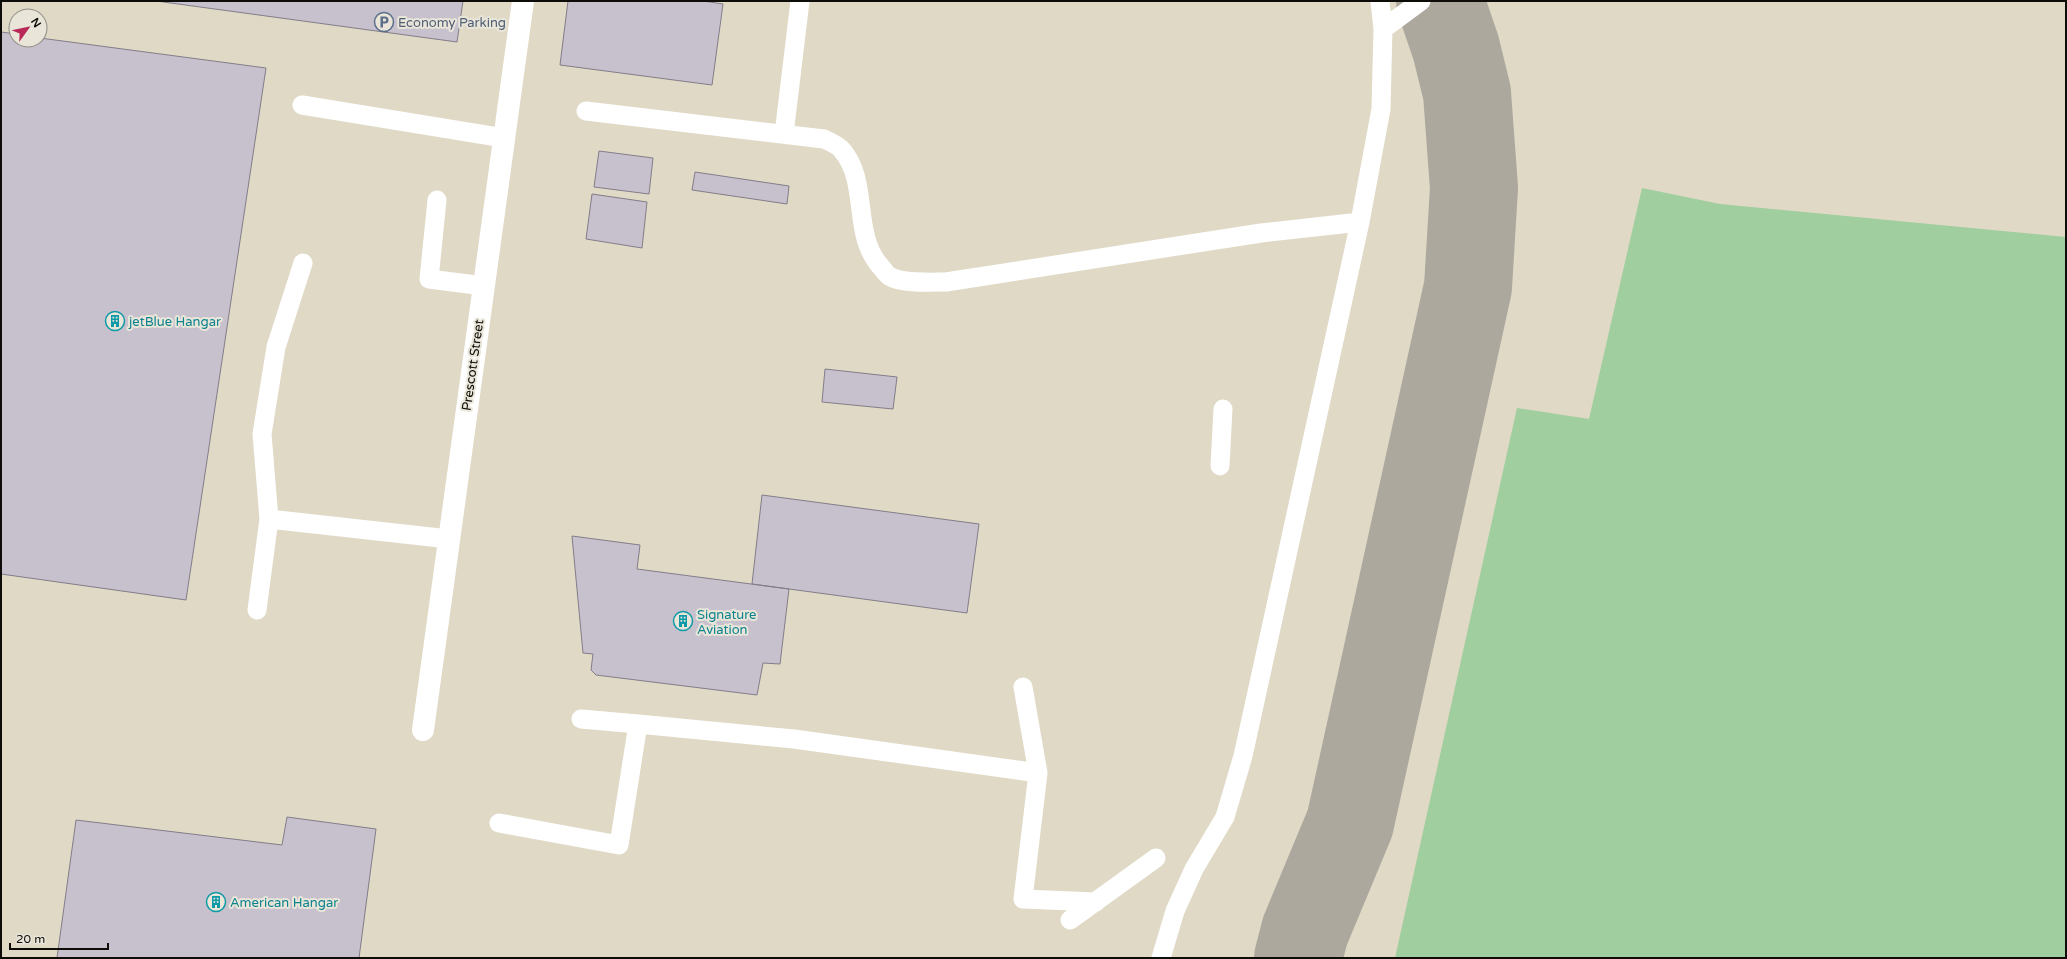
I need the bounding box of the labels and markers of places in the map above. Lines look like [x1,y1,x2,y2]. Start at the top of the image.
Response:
parking icon: Economy Parking [373,11,395,33]
place label: Economy Parking [398,15,506,31]
building icon: jetBlue Hangar [104,310,126,332]
place label: jetBlue Hangar [128,314,221,330]
place label: Signature Aviation [697,607,756,638]
building icon: Signature Aviation [672,610,694,632]
building icon: American Hangar [205,891,227,913]
place label: American Hangar [230,895,338,911]

